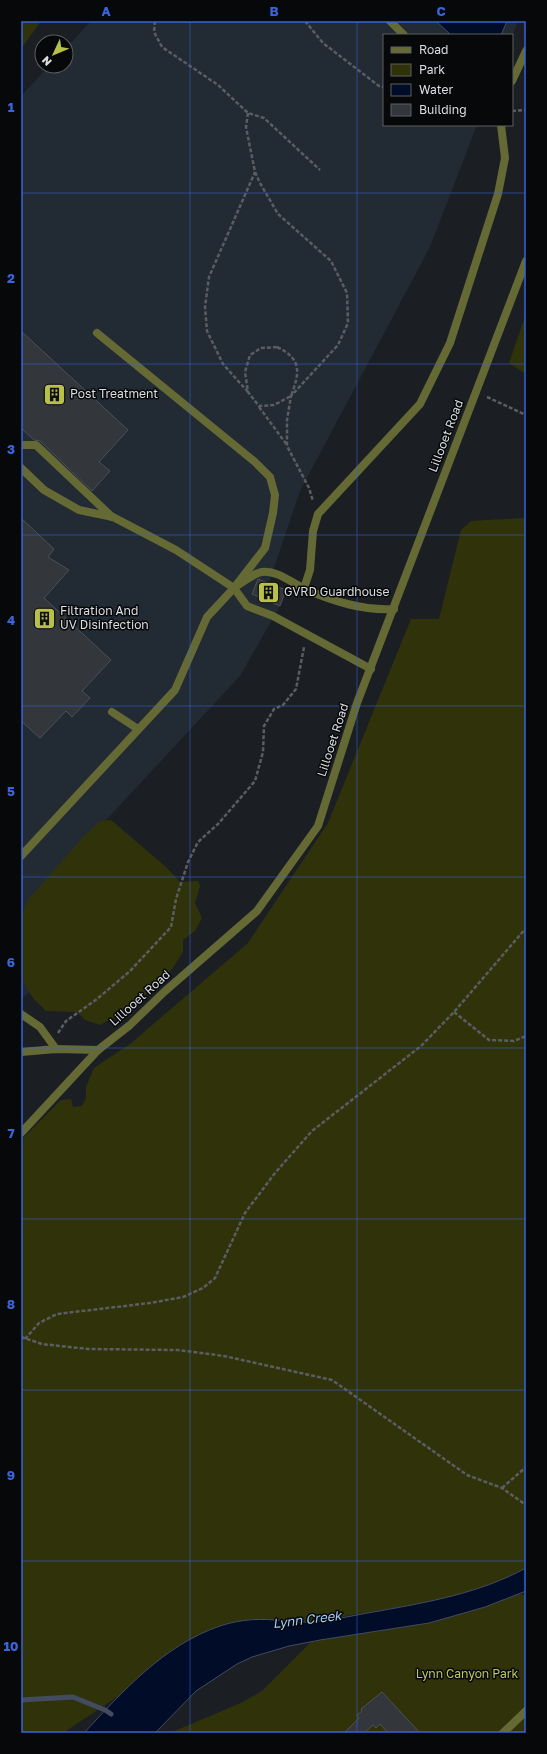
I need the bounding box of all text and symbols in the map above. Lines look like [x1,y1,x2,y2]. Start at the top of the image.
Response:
text: A [101,3,111,19]
text: B [269,3,279,19]
text: C [436,3,446,19]
north arrow [34,34,74,74]
legend [383,34,513,126]
text: Road [419,42,448,57]
text: N [39,54,54,69]
text: Park [419,62,445,77]
text: Water [419,82,453,97]
text: 1 [8,99,15,115]
text: Building [419,102,467,117]
text: 2 [7,270,15,286]
building icon: Post Treatment [42,381,68,407]
place label: Post Treatment [70,386,158,401]
street label: Lillooet Road [425,398,466,474]
text: 3 [7,441,15,457]
building icon: GVRD Guardhouse [256,579,282,605]
place label: GVRD Guardhouse [284,584,389,599]
place label: Filtration And UV Disinfection [60,603,149,632]
building icon: Filtration And UV Disinfection [31,605,57,631]
text: 4 [7,612,15,628]
street label: Lillooet Road [314,701,351,778]
text: 5 [7,783,15,799]
text: 6 [7,954,15,970]
street label: Lillooet Road [106,967,173,1029]
text: 7 [7,1125,15,1141]
text: 8 [7,1296,15,1312]
text: 9 [7,1467,15,1483]
water label: Lynn Creek [272,1607,344,1631]
text: 10 [3,1638,19,1654]
park label: Lynn Canyon Park [416,1666,518,1681]

